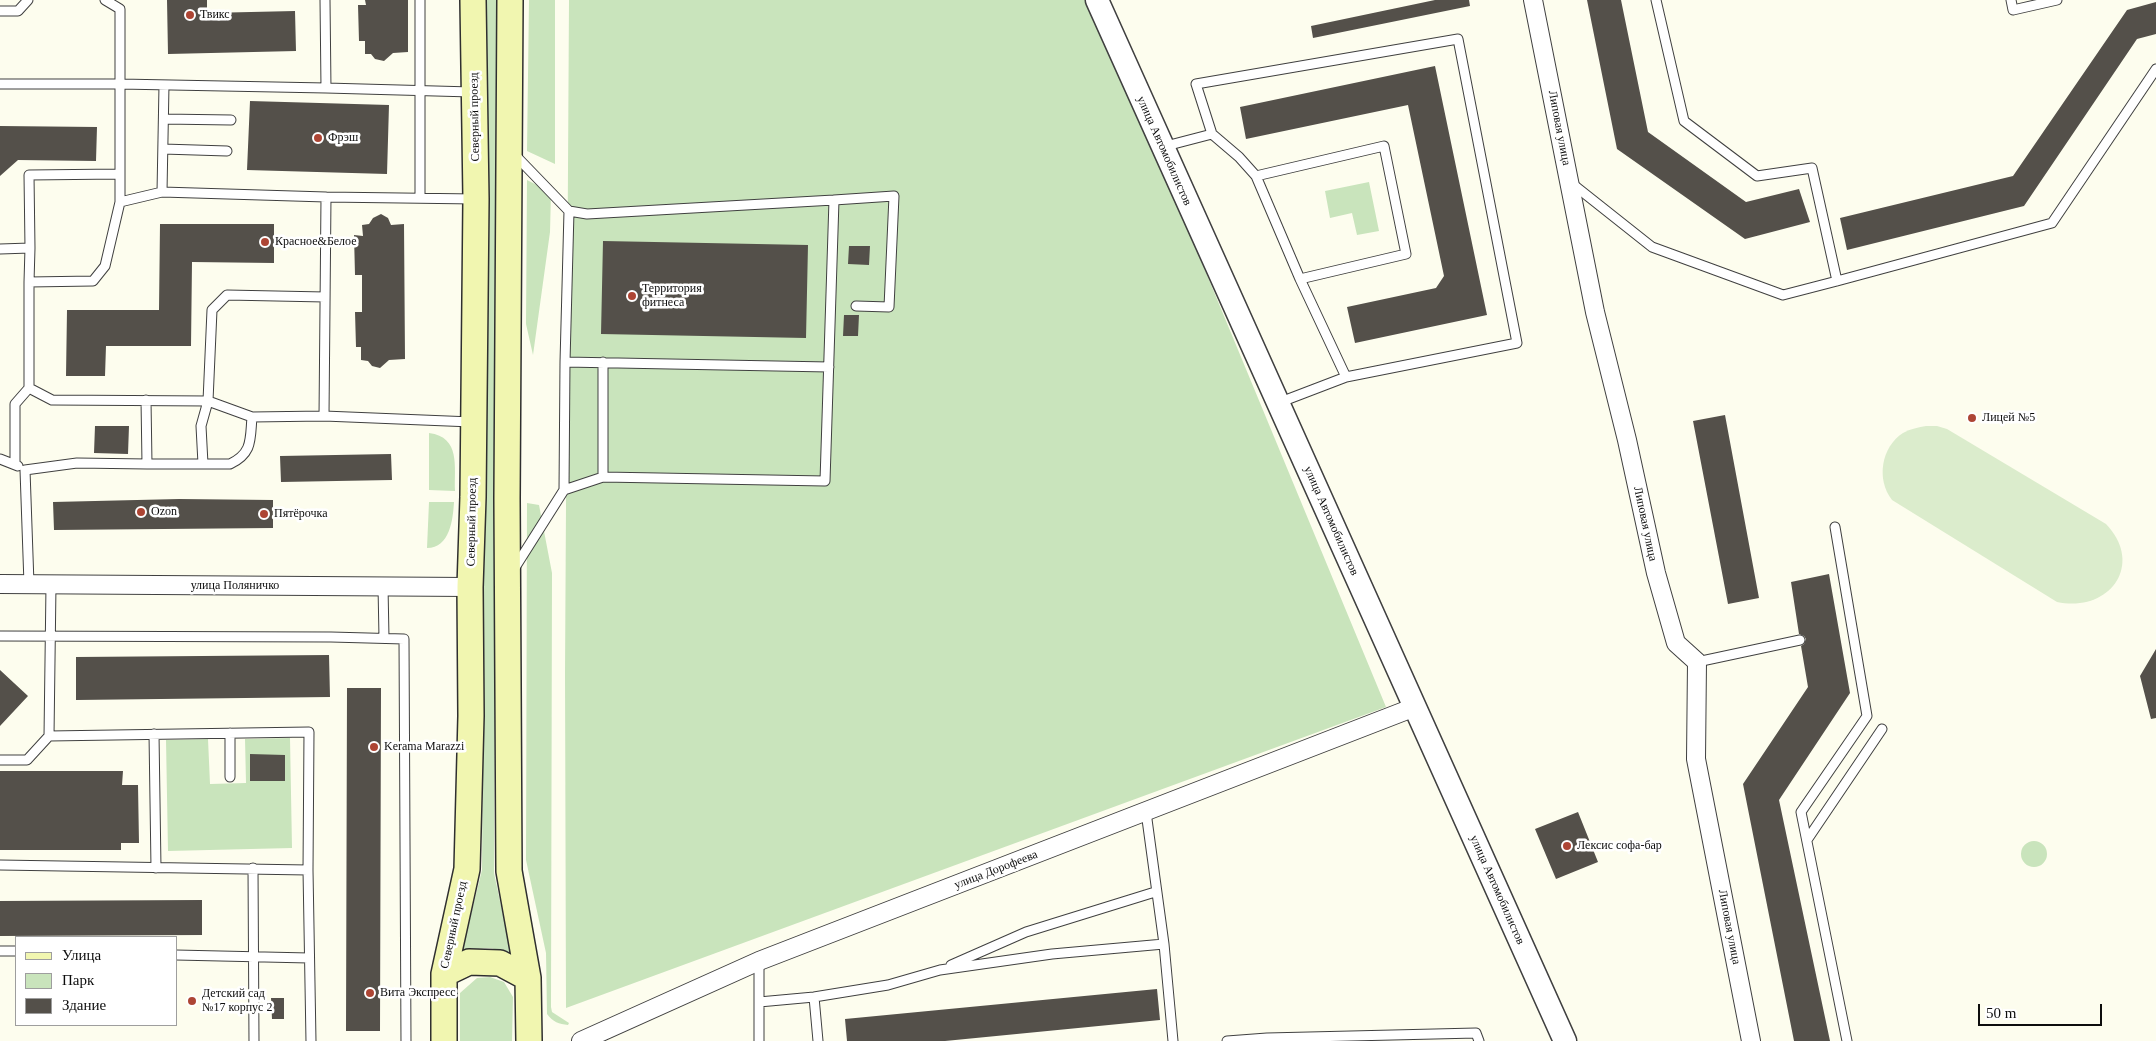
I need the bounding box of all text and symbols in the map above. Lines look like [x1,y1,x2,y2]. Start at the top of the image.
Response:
place label: Твикс [200,8,230,22]
marker: Твикс [184,9,196,21]
street label: Северный проезд [467,72,483,162]
street label: Липовая улица [1545,89,1573,167]
street label: улица Автомобилистов [1133,94,1195,208]
place label: Фрэш [328,131,358,145]
marker: Фрэш [312,132,324,144]
place label: Красное&Белое [275,235,357,249]
marker: Красное&Белое [259,236,271,248]
place label: Территория фитнеса [642,282,702,310]
marker: Территория фитнеса [626,290,638,302]
place label: Лицей №5 [1982,411,2035,425]
marker: Лицей №5 [1966,412,1978,424]
street label: улица Автомобилистов [1300,464,1362,578]
street label: Северный проезд [464,477,480,567]
street label: Липовая улица [1630,485,1660,563]
place label: Ozon [151,505,177,519]
marker: Ozon [135,506,147,518]
place label: Пятёрочка [274,507,327,521]
marker: Пятёрочка [258,508,270,520]
street label: улица Поляничко [191,579,279,593]
place label: Kerama Marazzi [384,740,464,754]
marker: Kerama Marazzi [368,741,380,753]
street label: улица Автомобилистов [1466,833,1528,947]
place label: Лексис софа-бар [1577,839,1662,853]
marker: Лексис софа-бар [1561,840,1573,852]
street label: улица Дорофеева [952,847,1040,893]
street label: Северный проезд [438,880,470,970]
street label: Липовая улица [1715,888,1743,966]
legend [15,936,178,1026]
text: Улица [62,947,101,963]
text: Парк [62,972,94,988]
place label: Вита Экспресс [380,986,456,1000]
place label: Детский сад №17 корпус 2 [202,987,272,1015]
marker: Вита Экспресс [364,987,376,999]
scale bar [1981,994,2105,1026]
marker: Детский сад №17 корпус 2 [186,995,198,1007]
text: Здание [62,997,106,1013]
text: 50 m [1986,1005,2016,1021]

